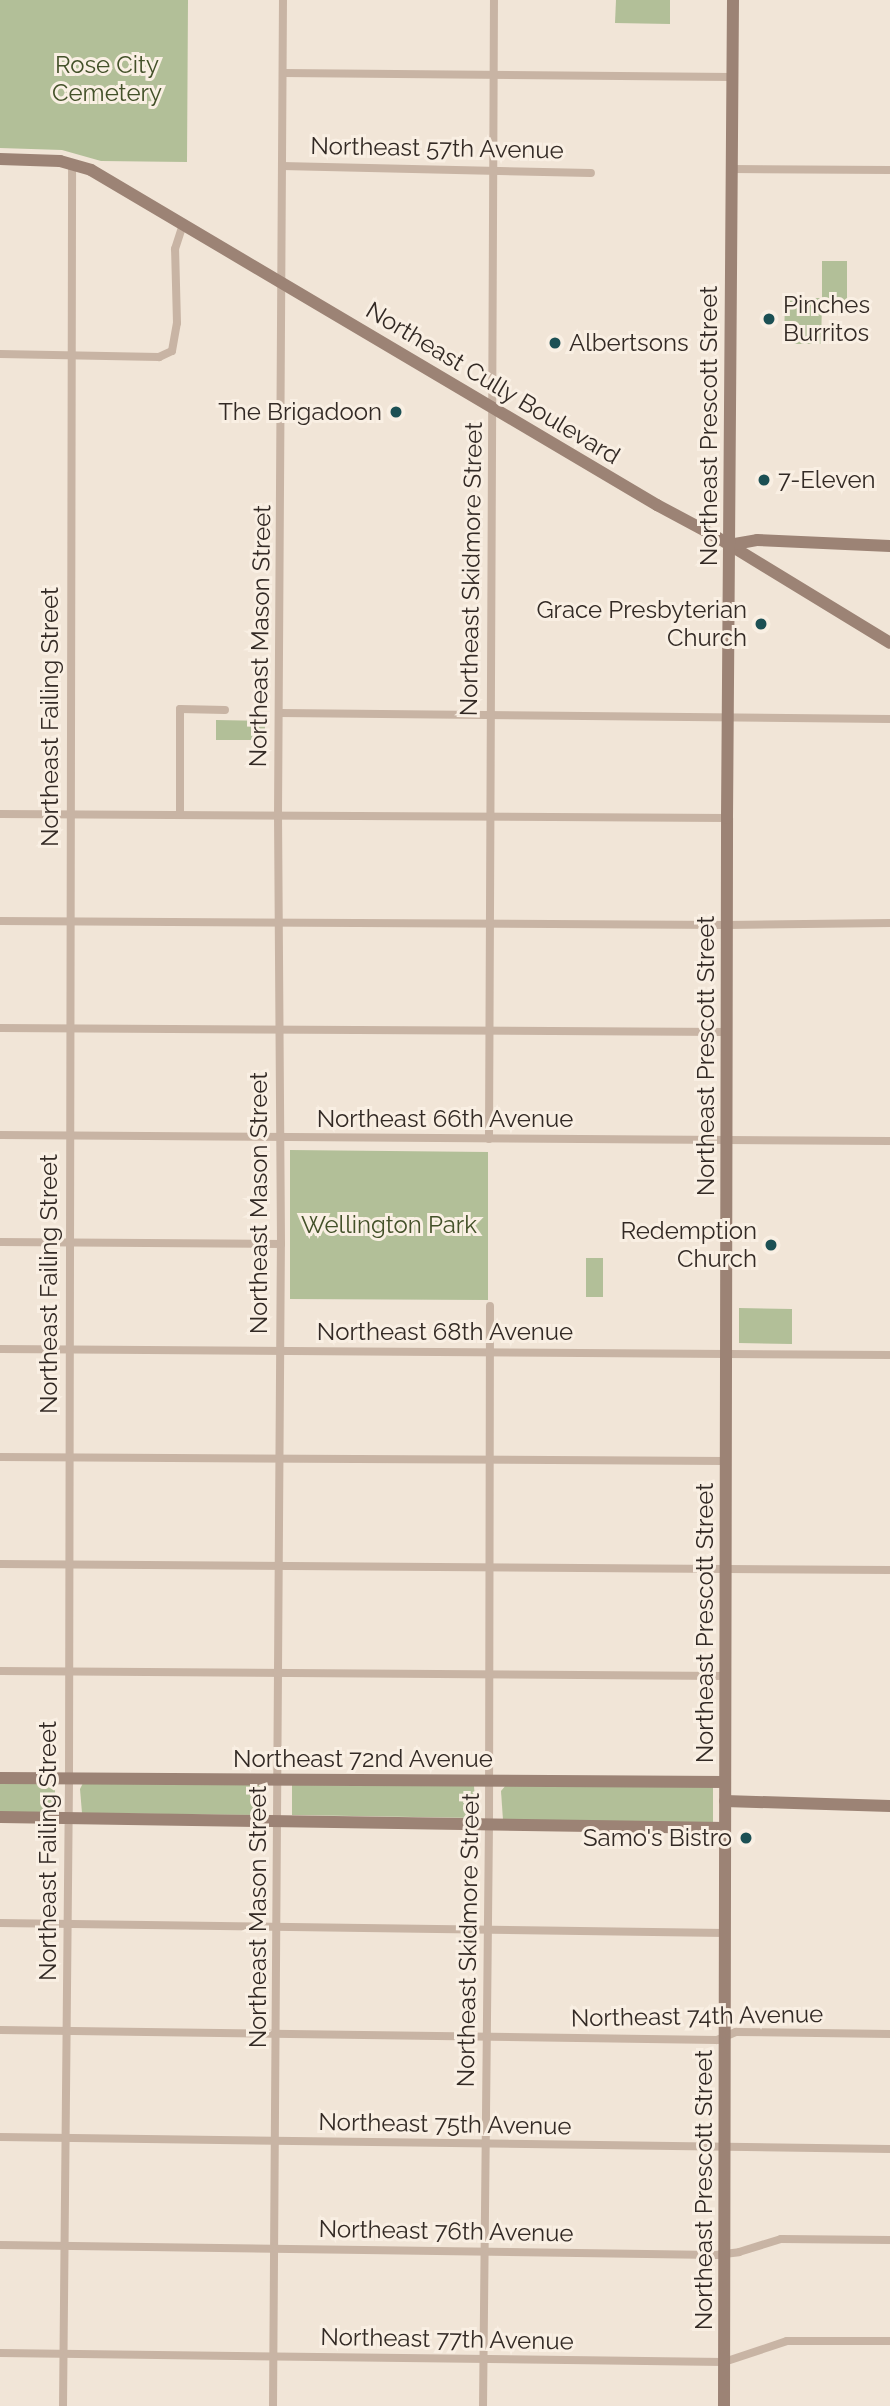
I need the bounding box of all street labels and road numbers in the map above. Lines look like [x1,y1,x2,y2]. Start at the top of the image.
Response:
street label: Northeast 57th Avenue [310,131,564,165]
street label: Northeast Prescott Street [695,286,723,566]
street label: Northeast Cully Boulevard [360,295,626,471]
street label: Northeast Skidmore Street [454,421,488,717]
street label: Northeast Mason Street [243,505,277,767]
street label: Northeast Failing Street [36,587,64,847]
street label: Northeast Prescott Street [692,916,720,1196]
street label: Northeast Mason Street [245,1072,273,1334]
street label: Northeast 66th Avenue [316,1105,574,1133]
street label: Northeast Failing Street [35,1154,63,1414]
street label: Northeast 68th Avenue [316,1318,574,1346]
street label: Northeast Prescott Street [691,1483,719,1763]
street label: Northeast Failing Street [34,1721,62,1981]
street label: Northeast 72nd Avenue [233,1745,493,1773]
street label: Northeast Mason Street [244,1786,272,2048]
street label: Northeast Skidmore Street [451,1792,485,2088]
street label: Northeast 74th Avenue [570,1999,824,2033]
street label: Northeast Prescott Street [690,2050,718,2330]
street label: Northeast 75th Avenue [318,2107,572,2141]
street label: Northeast 76th Avenue [318,2214,574,2248]
street label: Northeast 77th Avenue [320,2322,574,2356]

